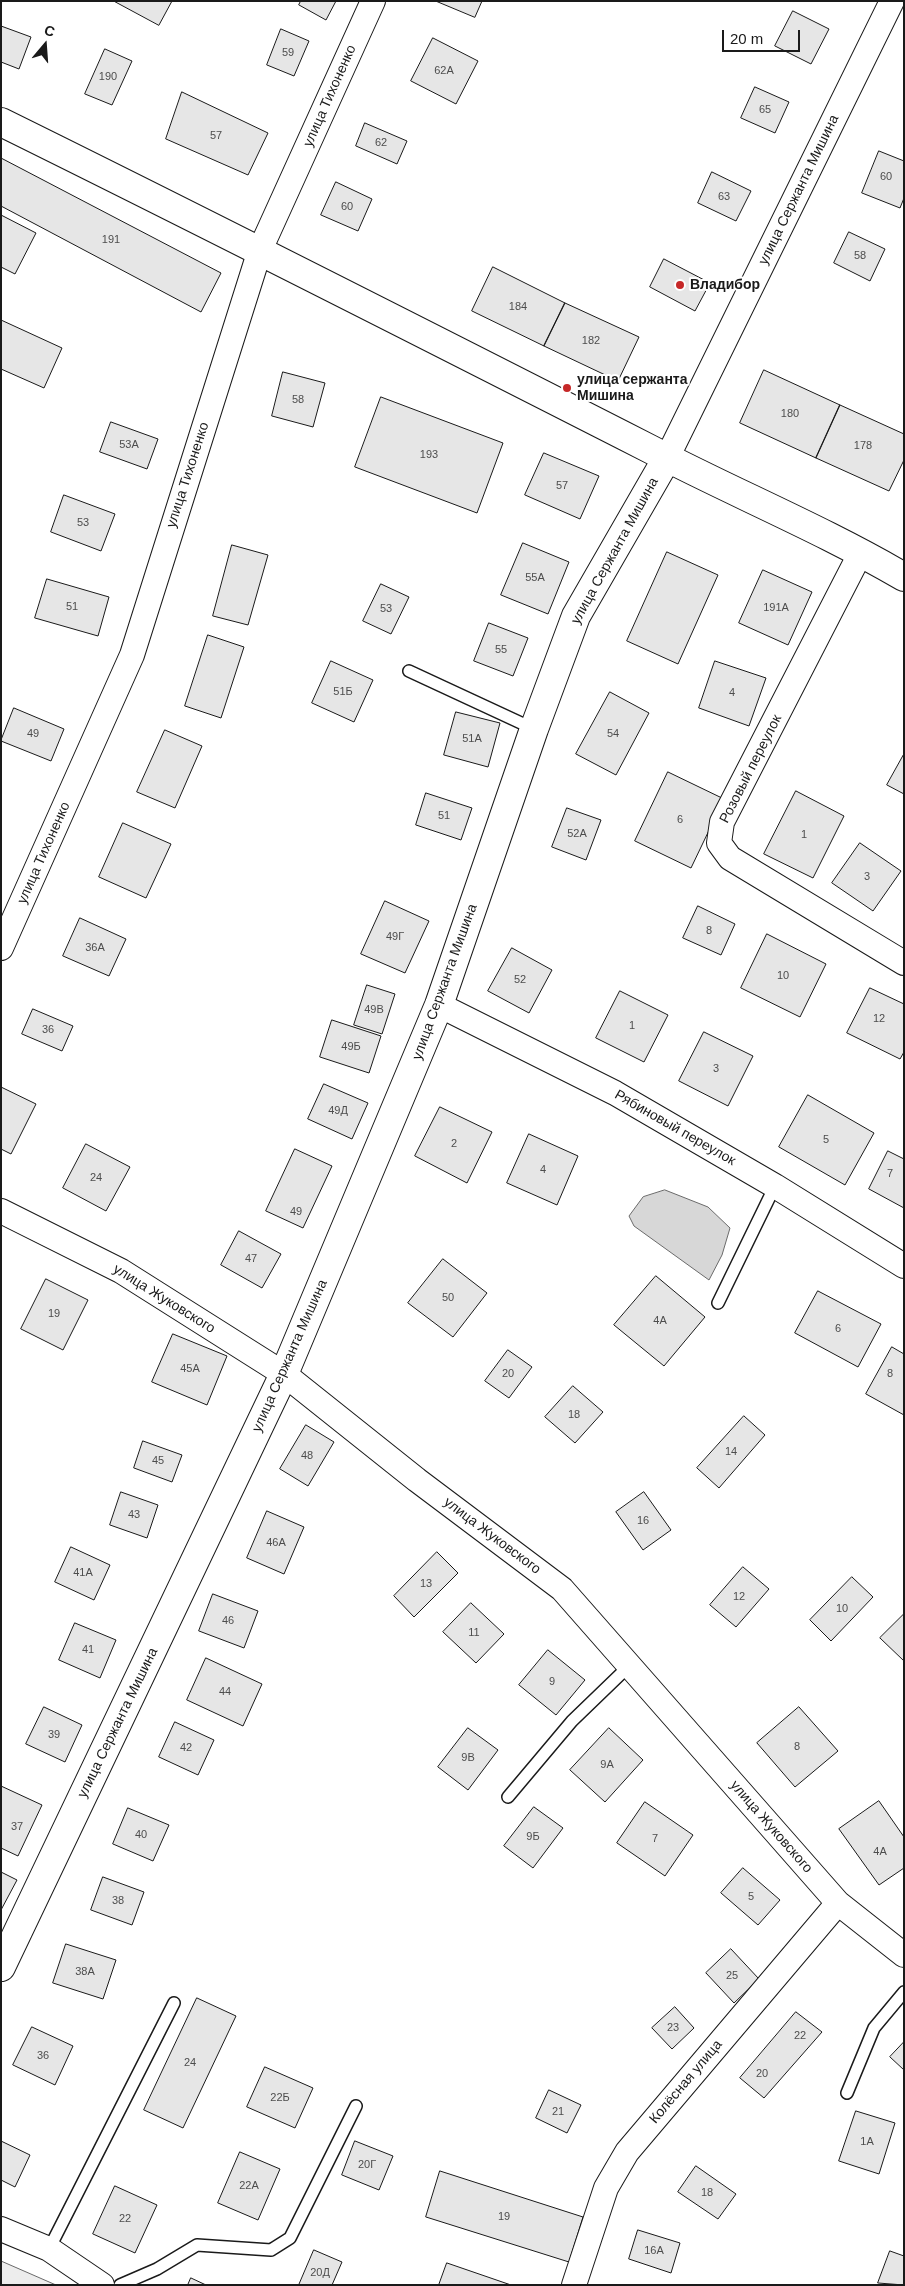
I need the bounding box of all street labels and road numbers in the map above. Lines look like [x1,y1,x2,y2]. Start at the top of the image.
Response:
street label: улица Тихоненко [300,42,360,150]
street label: улица Сержанта Мишина [755,112,843,268]
street label: улица Тихоненко [163,420,213,530]
street label: улица Сержанта Мишина [568,475,662,627]
street label: Розовый переулок [716,712,786,826]
street label: улица Тихоненко [14,799,74,907]
street label: улица Сержанта Мишина [409,902,481,1062]
street label: Рябиновый переулок [612,1087,738,1169]
street label: улица Жуковского [110,1261,218,1337]
street label: улица Сержанта Мишина [249,1277,331,1435]
street label: улица Жуковского [440,1494,544,1578]
street label: улица Сержанта Мишина [74,1645,162,1801]
street label: улица Жуковского [726,1777,816,1877]
street label: Колёсная улица [646,2037,726,2127]

